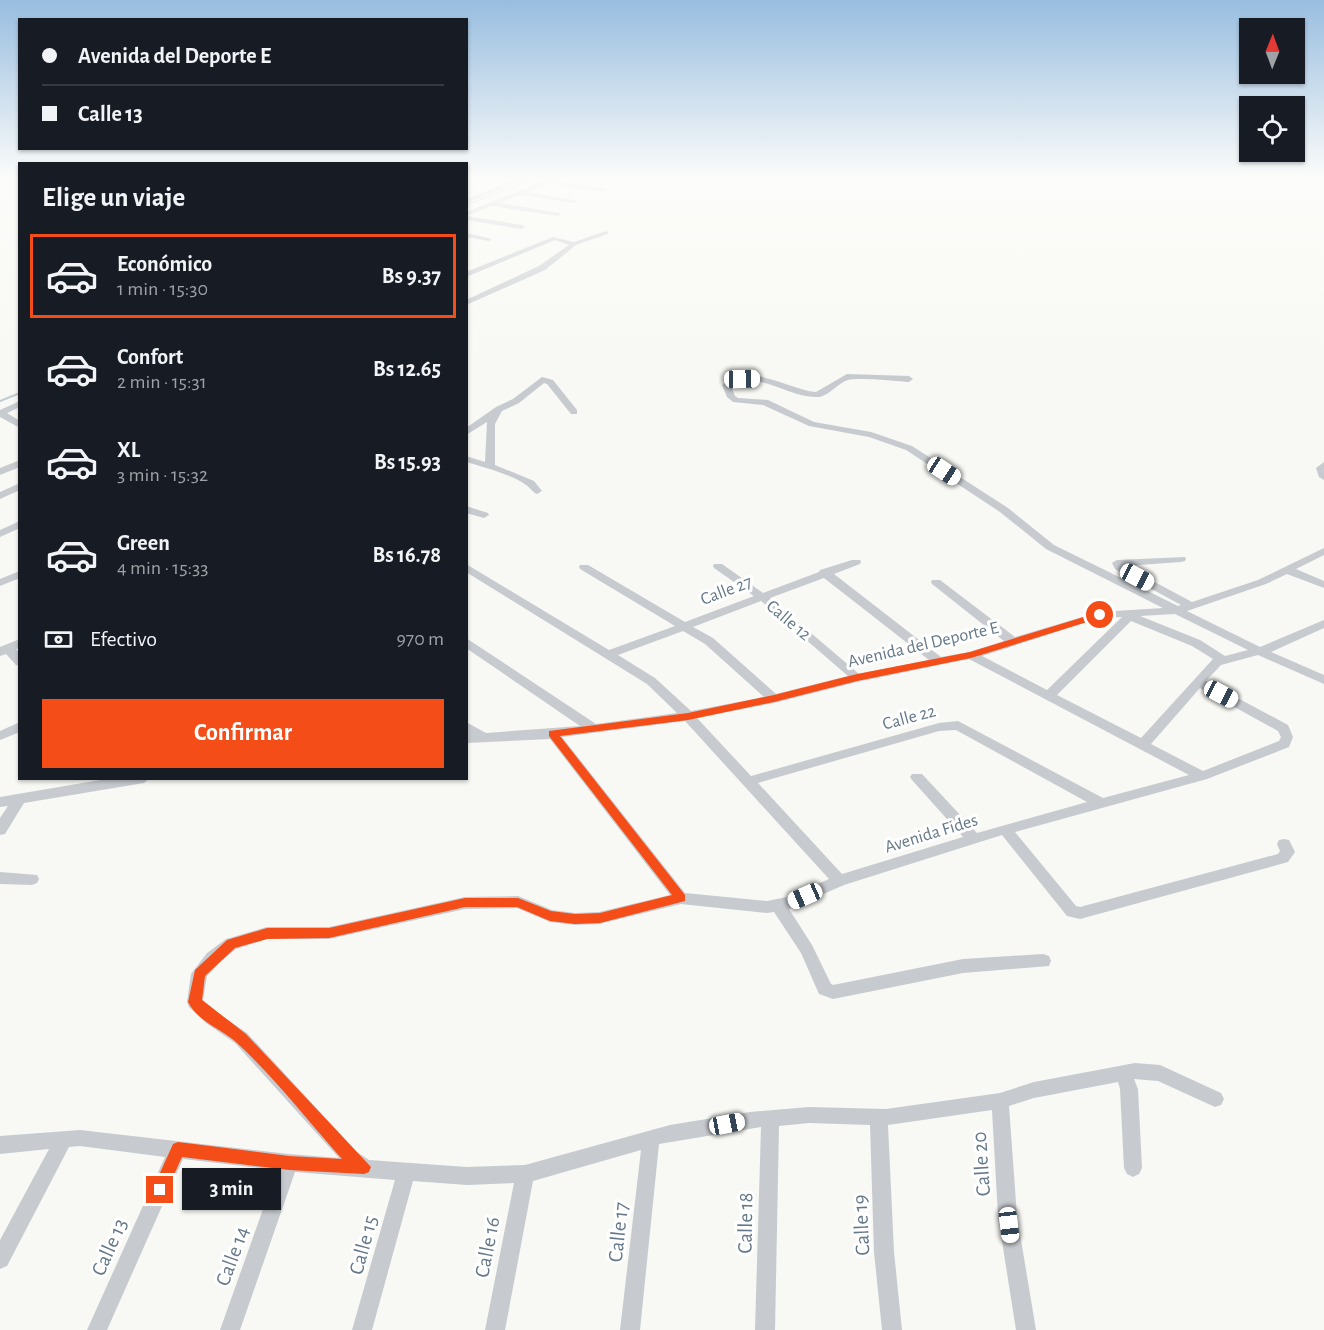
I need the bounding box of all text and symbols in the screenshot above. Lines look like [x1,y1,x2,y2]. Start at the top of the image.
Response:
north arrow [1239,18,1305,84]
map controls [1239,18,1305,162]
text: Avenida del Deporte E [78,45,271,67]
button: locate [1239,96,1305,162]
text: Calle 13 [78,103,143,125]
text: Elige un viaje [42,184,185,211]
icon: car [45,249,99,303]
text: Económico [117,253,212,275]
text: Bs 9.37 [382,265,441,287]
text: 1 min · 15:30 [117,279,208,299]
icon: car [45,342,99,396]
text: Confort [117,346,183,368]
text: Bs 12.65 [373,358,441,380]
car [724,370,760,388]
text: 2 min · 15:31 [117,372,207,392]
icon: car [45,435,99,489]
text: XL [117,439,140,461]
text: Bs 15.93 [374,451,441,473]
car [924,454,964,488]
text: 3 min · 15:32 [117,465,208,485]
icon: car [45,528,99,582]
text: Green [117,532,170,554]
text: Bs 16.78 [373,544,441,566]
text: 4 min · 15:33 [117,558,209,578]
car [1117,561,1157,593]
street label: Calle 27 [698,573,755,609]
street label: Calle 12 [763,597,814,644]
route start [1086,601,1113,628]
street label: Avenida del Deporte E [846,619,1001,671]
icon: cash [42,623,75,656]
text: Efectivo [90,628,157,650]
text: 970 m [396,629,444,649]
car [1201,678,1241,710]
button: Confirmar [42,699,444,768]
street label: Calle 22 [881,702,938,734]
street label: Avenida Fides [883,811,980,857]
car [785,880,825,912]
car [708,1112,746,1136]
street label: Calle 20 [969,1131,994,1197]
callout: 3 min [181,1169,280,1211]
route end [146,1176,173,1203]
text: 3 min [210,1179,253,1199]
street label: Calle 18 [734,1192,757,1254]
street label: Calle 19 [849,1194,874,1256]
street label: Calle 17 [605,1201,632,1263]
car [998,1206,1020,1244]
street label: Calle 15 [346,1213,381,1277]
street label: Calle 16 [471,1215,504,1279]
street label: Calle 13 [88,1216,131,1279]
street label: Calle 14 [212,1224,253,1289]

